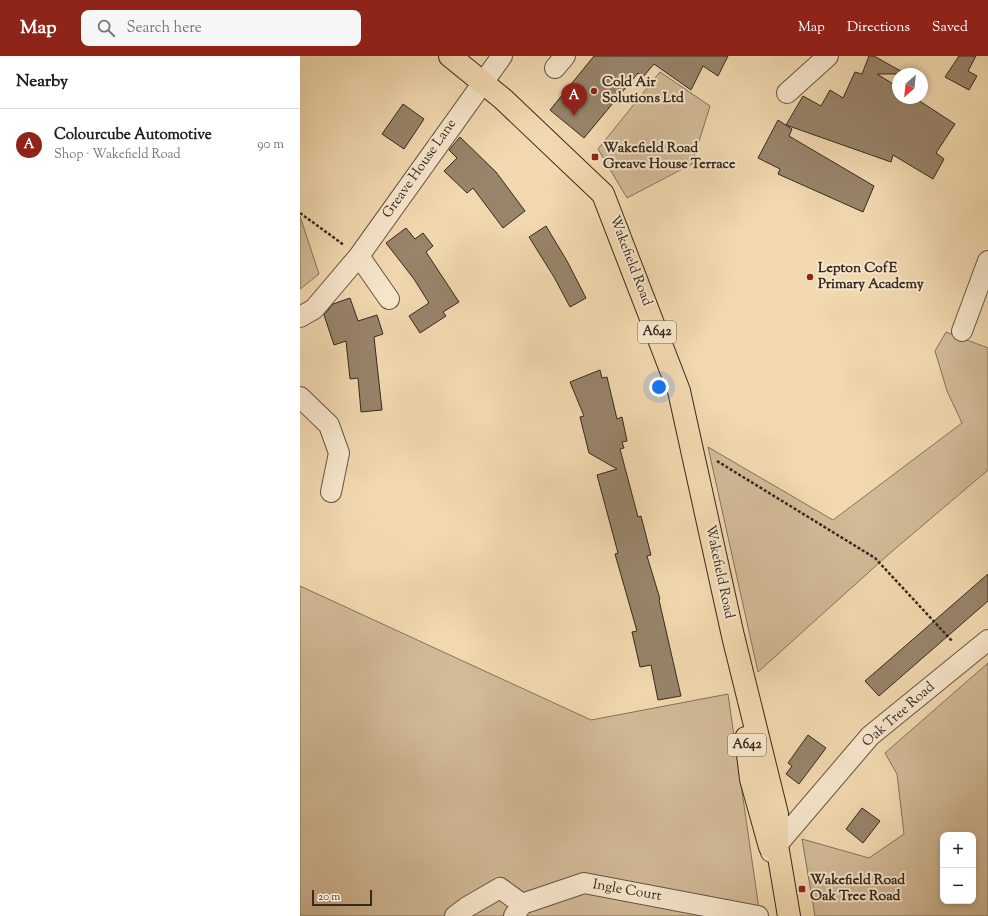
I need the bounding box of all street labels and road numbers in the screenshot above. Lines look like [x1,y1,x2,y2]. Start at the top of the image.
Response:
street label: Greave House Lane [378,115,462,223]
street label: Wakefield Road [604,213,656,309]
road number: A642 [638,321,676,343]
street label: Wakefield Road [699,523,739,621]
street label: Oak Tree Road [858,678,940,752]
road number: A642 [728,734,766,756]
street label: Ingle Court [591,875,663,907]

